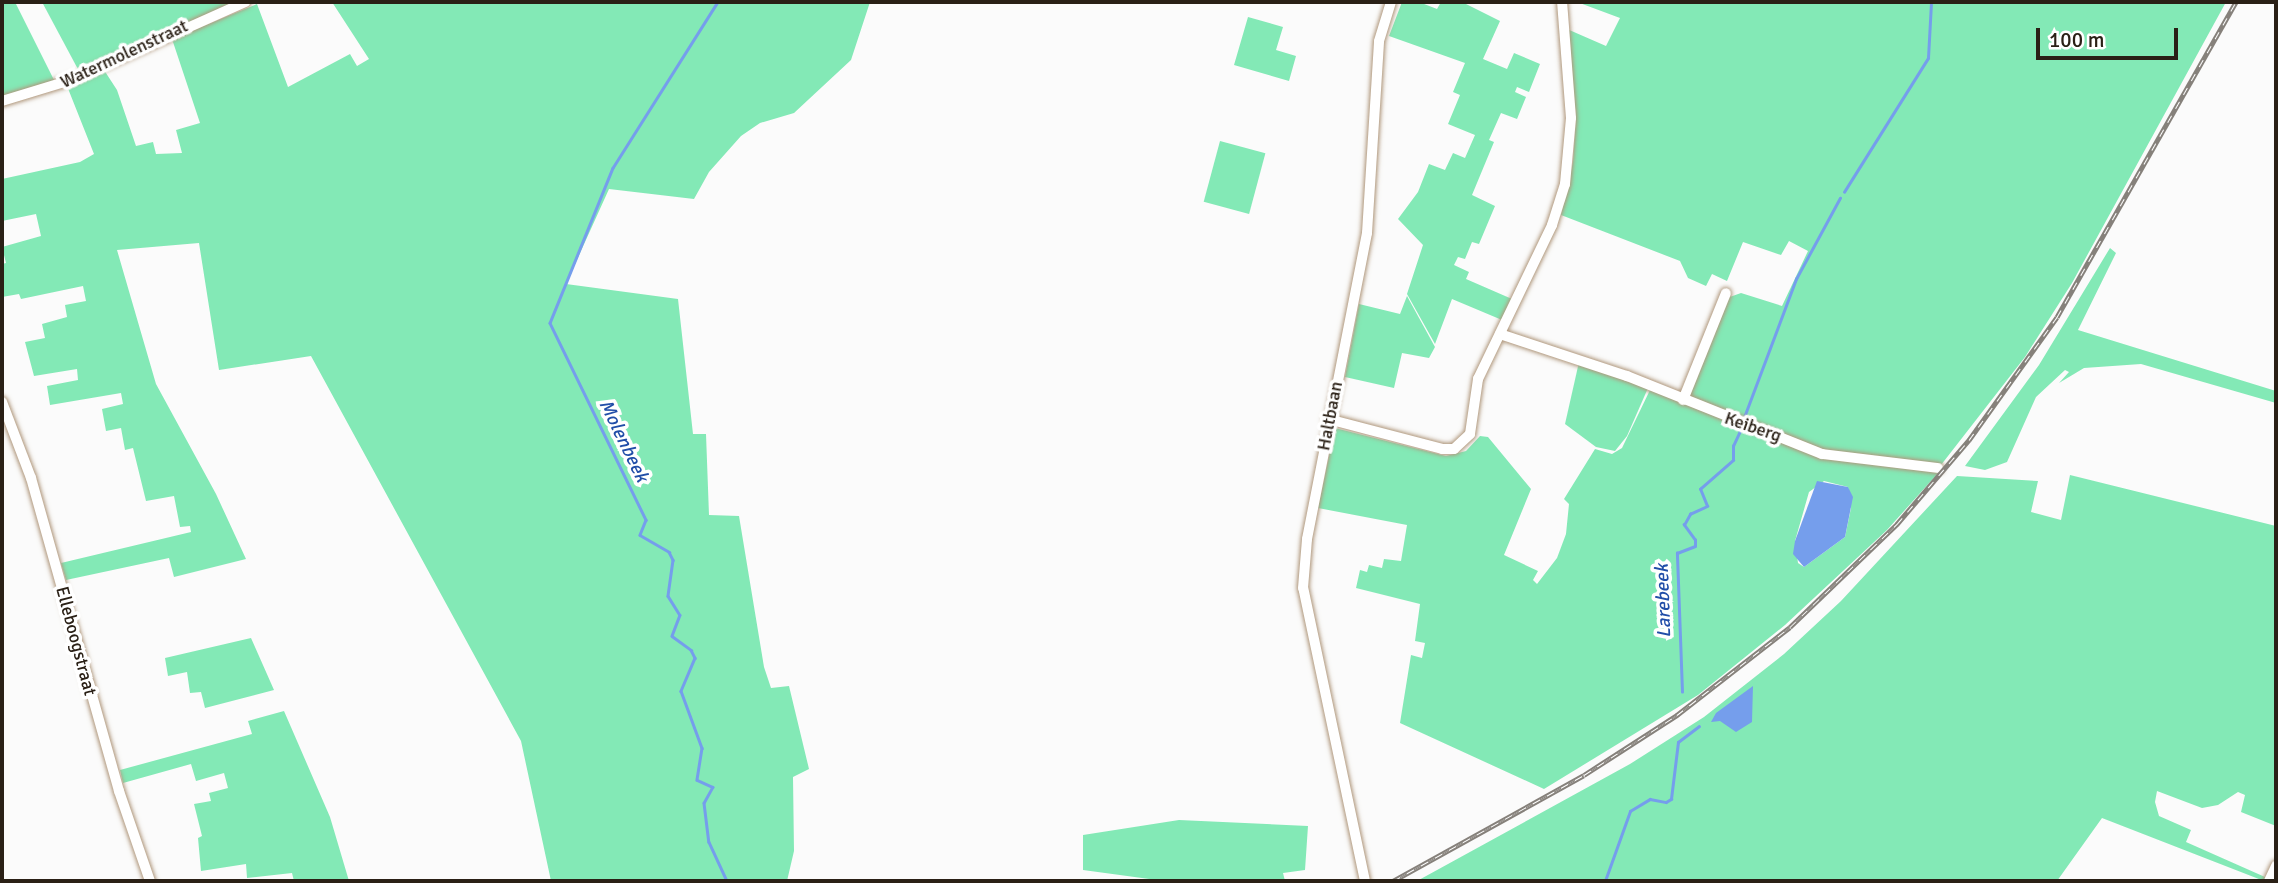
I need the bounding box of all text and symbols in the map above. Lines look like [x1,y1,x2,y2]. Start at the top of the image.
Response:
scale bar [2040,14,2182,58]
street label: Watermolenstraat [57,15,191,93]
text: 100 m [2049,27,2104,53]
street label: Haltbaan [1313,380,1347,452]
water label: Molenbeek [593,396,653,486]
street label: Keiberg [1722,407,1784,447]
water label: Larebeek [1651,564,1677,638]
street label: Elleboogstraat [51,584,101,698]

